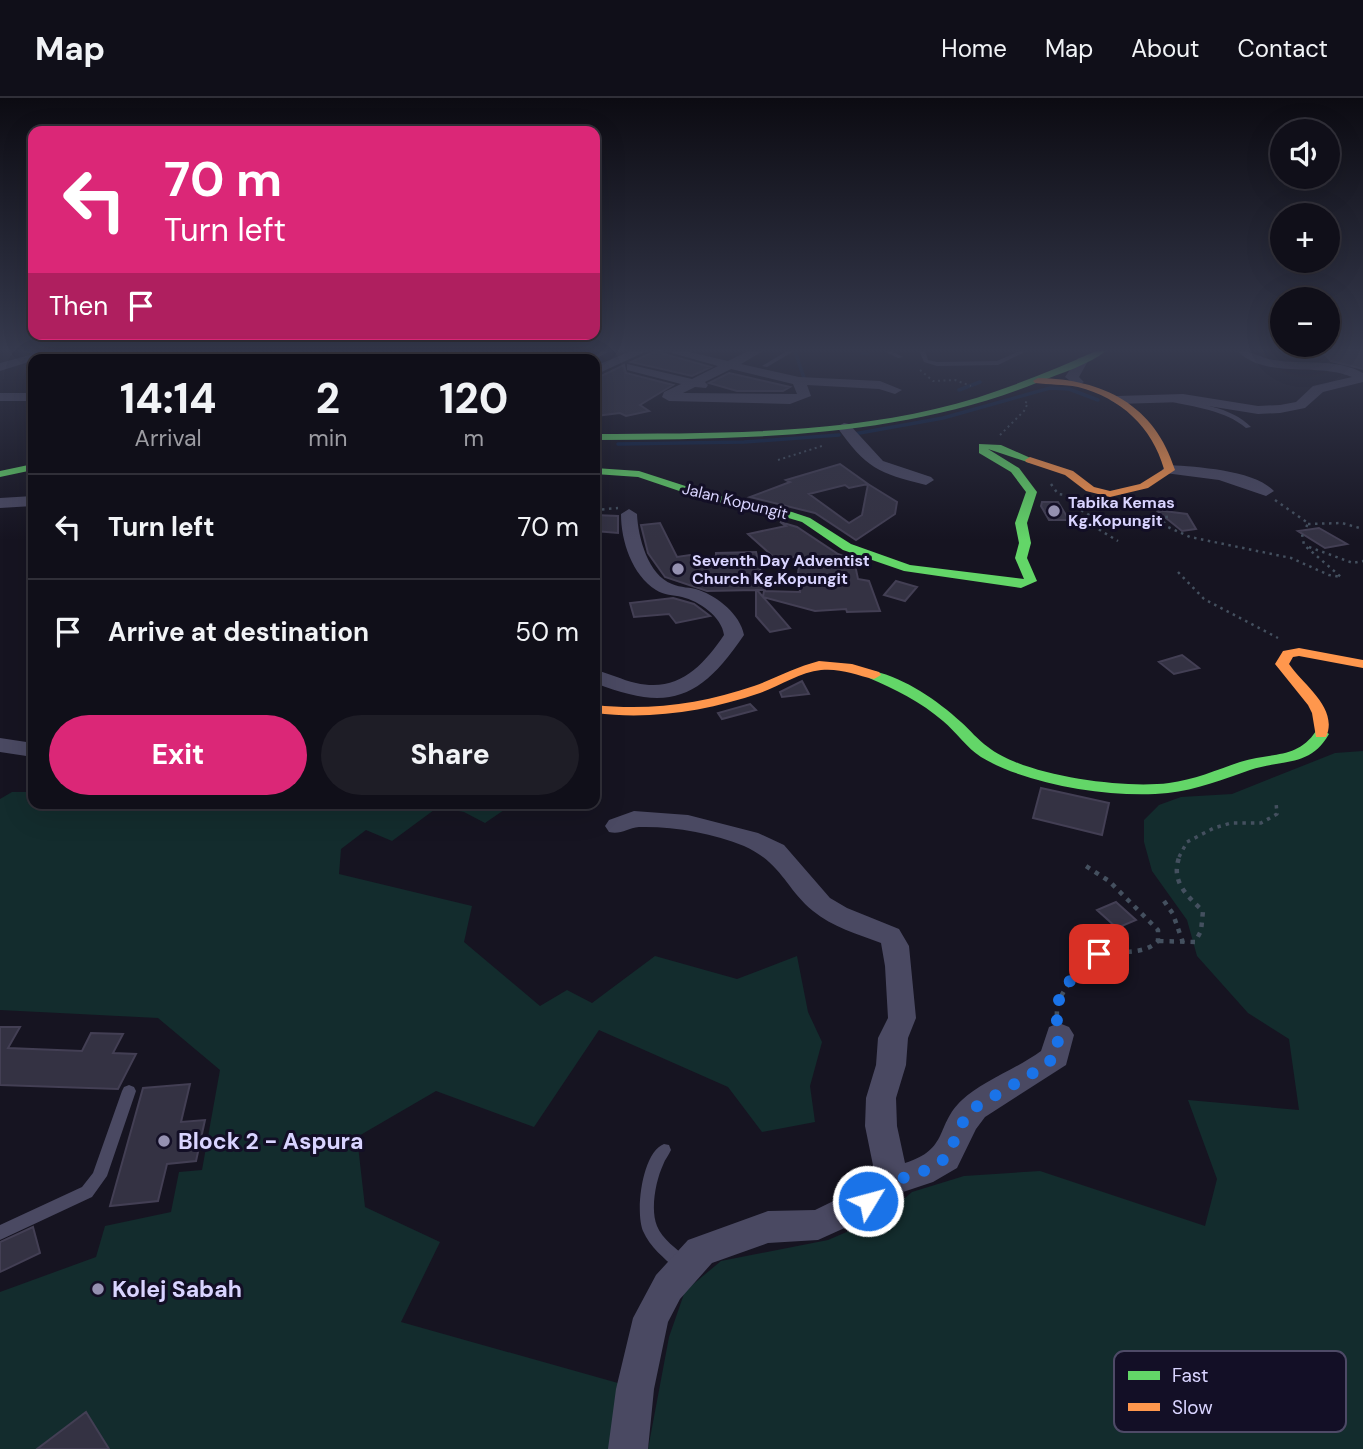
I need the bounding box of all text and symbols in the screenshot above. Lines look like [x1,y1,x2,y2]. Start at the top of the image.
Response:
text: Map [35,27,105,70]
text: Home [941,33,1007,64]
text: Map [1045,33,1093,64]
text: About [1131,33,1200,64]
text: Contact [1238,33,1328,64]
map controls [1270,119,1340,357]
button: sound [1270,119,1340,189]
text: 70 m [164,147,282,211]
icon: left [49,154,140,245]
button: + [1270,203,1340,273]
text: Turn left [164,209,286,251]
icon: arrive [122,287,160,325]
button: − [1270,287,1340,357]
text: Then [49,289,108,323]
text: 14:14 [120,371,217,426]
text: 2 [316,371,340,426]
text: 120 [439,371,508,426]
text: Arrival [135,423,202,453]
text: min [308,423,347,453]
text: m [463,423,484,453]
street label: Jalan Kopungit [680,478,790,524]
place label: Tabika Kemas Kg.Kopungit [1068,492,1175,531]
marker: Tabika Kemas Kg.Kopungit [1046,503,1062,519]
icon: left [49,508,87,546]
text: Turn left [108,510,215,544]
text: 70 m [518,510,579,544]
place label: Seventh Day Adventist Church Kg.Kopungit [692,550,870,589]
marker: Seventh Day Adventist Church Kg.Kopungit [670,561,686,577]
icon: arrive [49,613,87,651]
text: Arrive at destination [108,615,369,649]
text: 50 m [515,615,579,649]
button: Exit [49,715,307,795]
button: Share [321,715,579,795]
pin [1069,924,1129,984]
icon: arrive [1080,935,1118,973]
place label: Block 2 - Aspura [178,1126,364,1156]
marker: Block 2 - Aspura [156,1133,172,1149]
position arrow [831,1164,905,1238]
place label: Kolej Sabah [112,1274,242,1304]
marker: Kolej Sabah [90,1281,106,1297]
legend [1114,1351,1346,1432]
text: Fast [1172,1363,1208,1388]
text: Slow [1172,1395,1213,1420]

